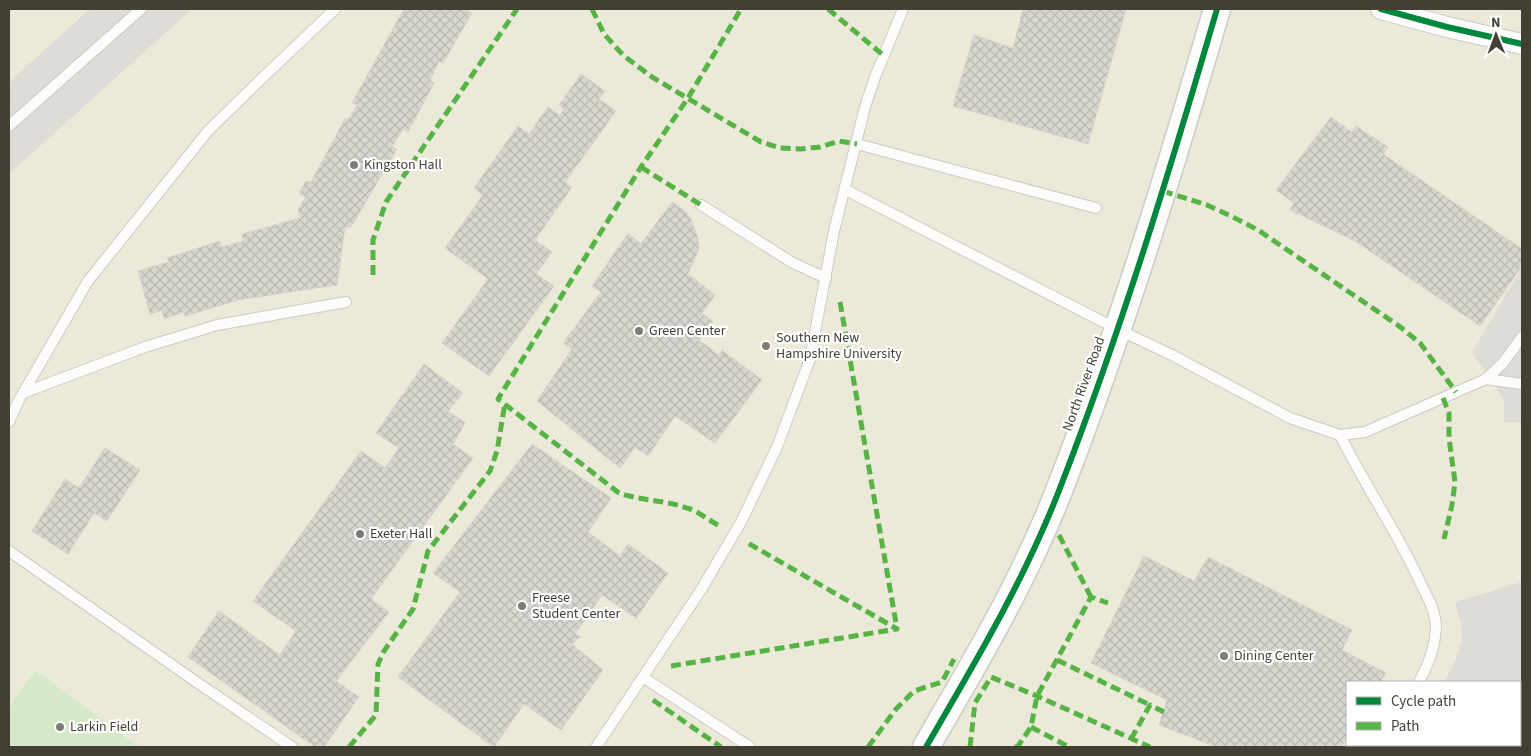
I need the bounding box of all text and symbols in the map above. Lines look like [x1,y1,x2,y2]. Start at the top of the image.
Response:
north arrow [1471,10,1521,60]
text: N [1491,13,1501,33]
place label: Kingston Hall [364,155,442,175]
marker: Kingston Hall [348,159,360,171]
place label: Green Center [649,321,726,341]
marker: Green Center [633,325,645,337]
place label: Southern New Hampshire University [776,328,902,364]
street label: North River Road [1058,334,1110,434]
marker: Southern New Hampshire University [760,340,772,352]
place label: Exeter Hall [370,524,433,544]
marker: Exeter Hall [354,528,366,540]
place label: Freese Student Center [532,588,620,624]
marker: Freese Student Center [516,600,528,612]
place label: Dining Center [1234,646,1314,666]
marker: Dining Center [1218,650,1230,662]
legend [1346,681,1521,746]
text: Cycle path [1391,691,1456,712]
text: Path [1391,716,1419,737]
place label: Larkin Field [70,717,138,737]
marker: Larkin Field [54,721,66,733]

